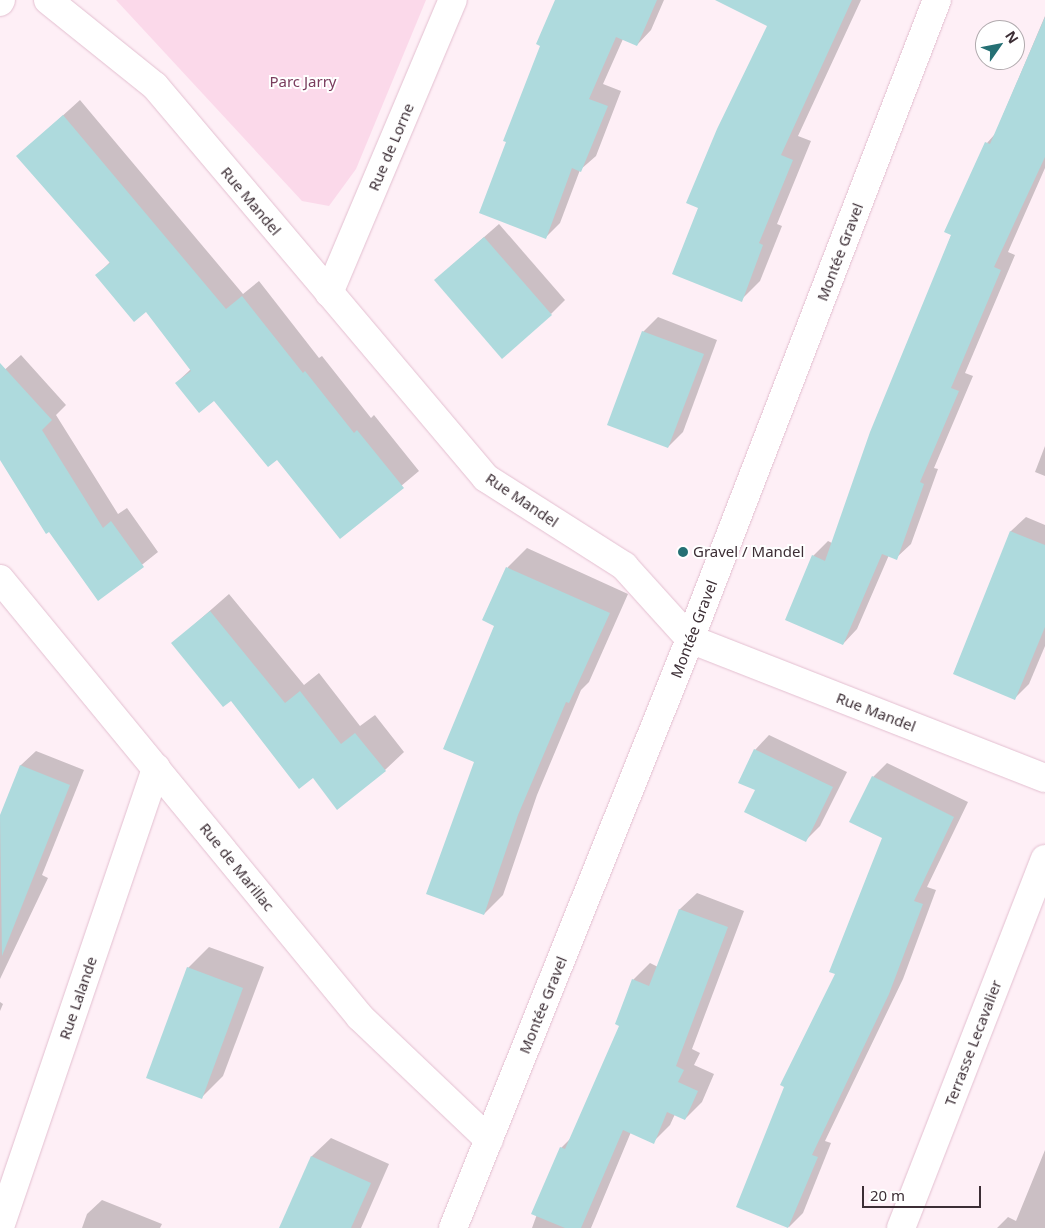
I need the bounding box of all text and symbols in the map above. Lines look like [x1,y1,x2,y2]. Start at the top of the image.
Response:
north arrow [975,20,1025,70]
text: N [1001,27,1023,47]
park label: Parc Jarry [269,73,337,91]
street label: Rue de Lorne [364,100,418,194]
street label: Rue Mandel [217,163,285,239]
street label: Montée Gravel [813,201,867,303]
street label: Rue Mandel [482,469,562,531]
place label: Gravel / Mandel [693,543,804,561]
marker: Gravel / Mandel [677,546,689,558]
street label: Montée Gravel [667,578,721,680]
street label: Rue Mandel [834,689,918,735]
street label: Rue de Marillac [196,819,278,915]
street label: Rue Lalande [55,954,101,1042]
street label: Montée Gravel [515,954,571,1056]
street label: Terrasse Lecavalier [941,978,1005,1108]
scale bar [865,1176,984,1208]
text: 20 m [870,1185,905,1205]

